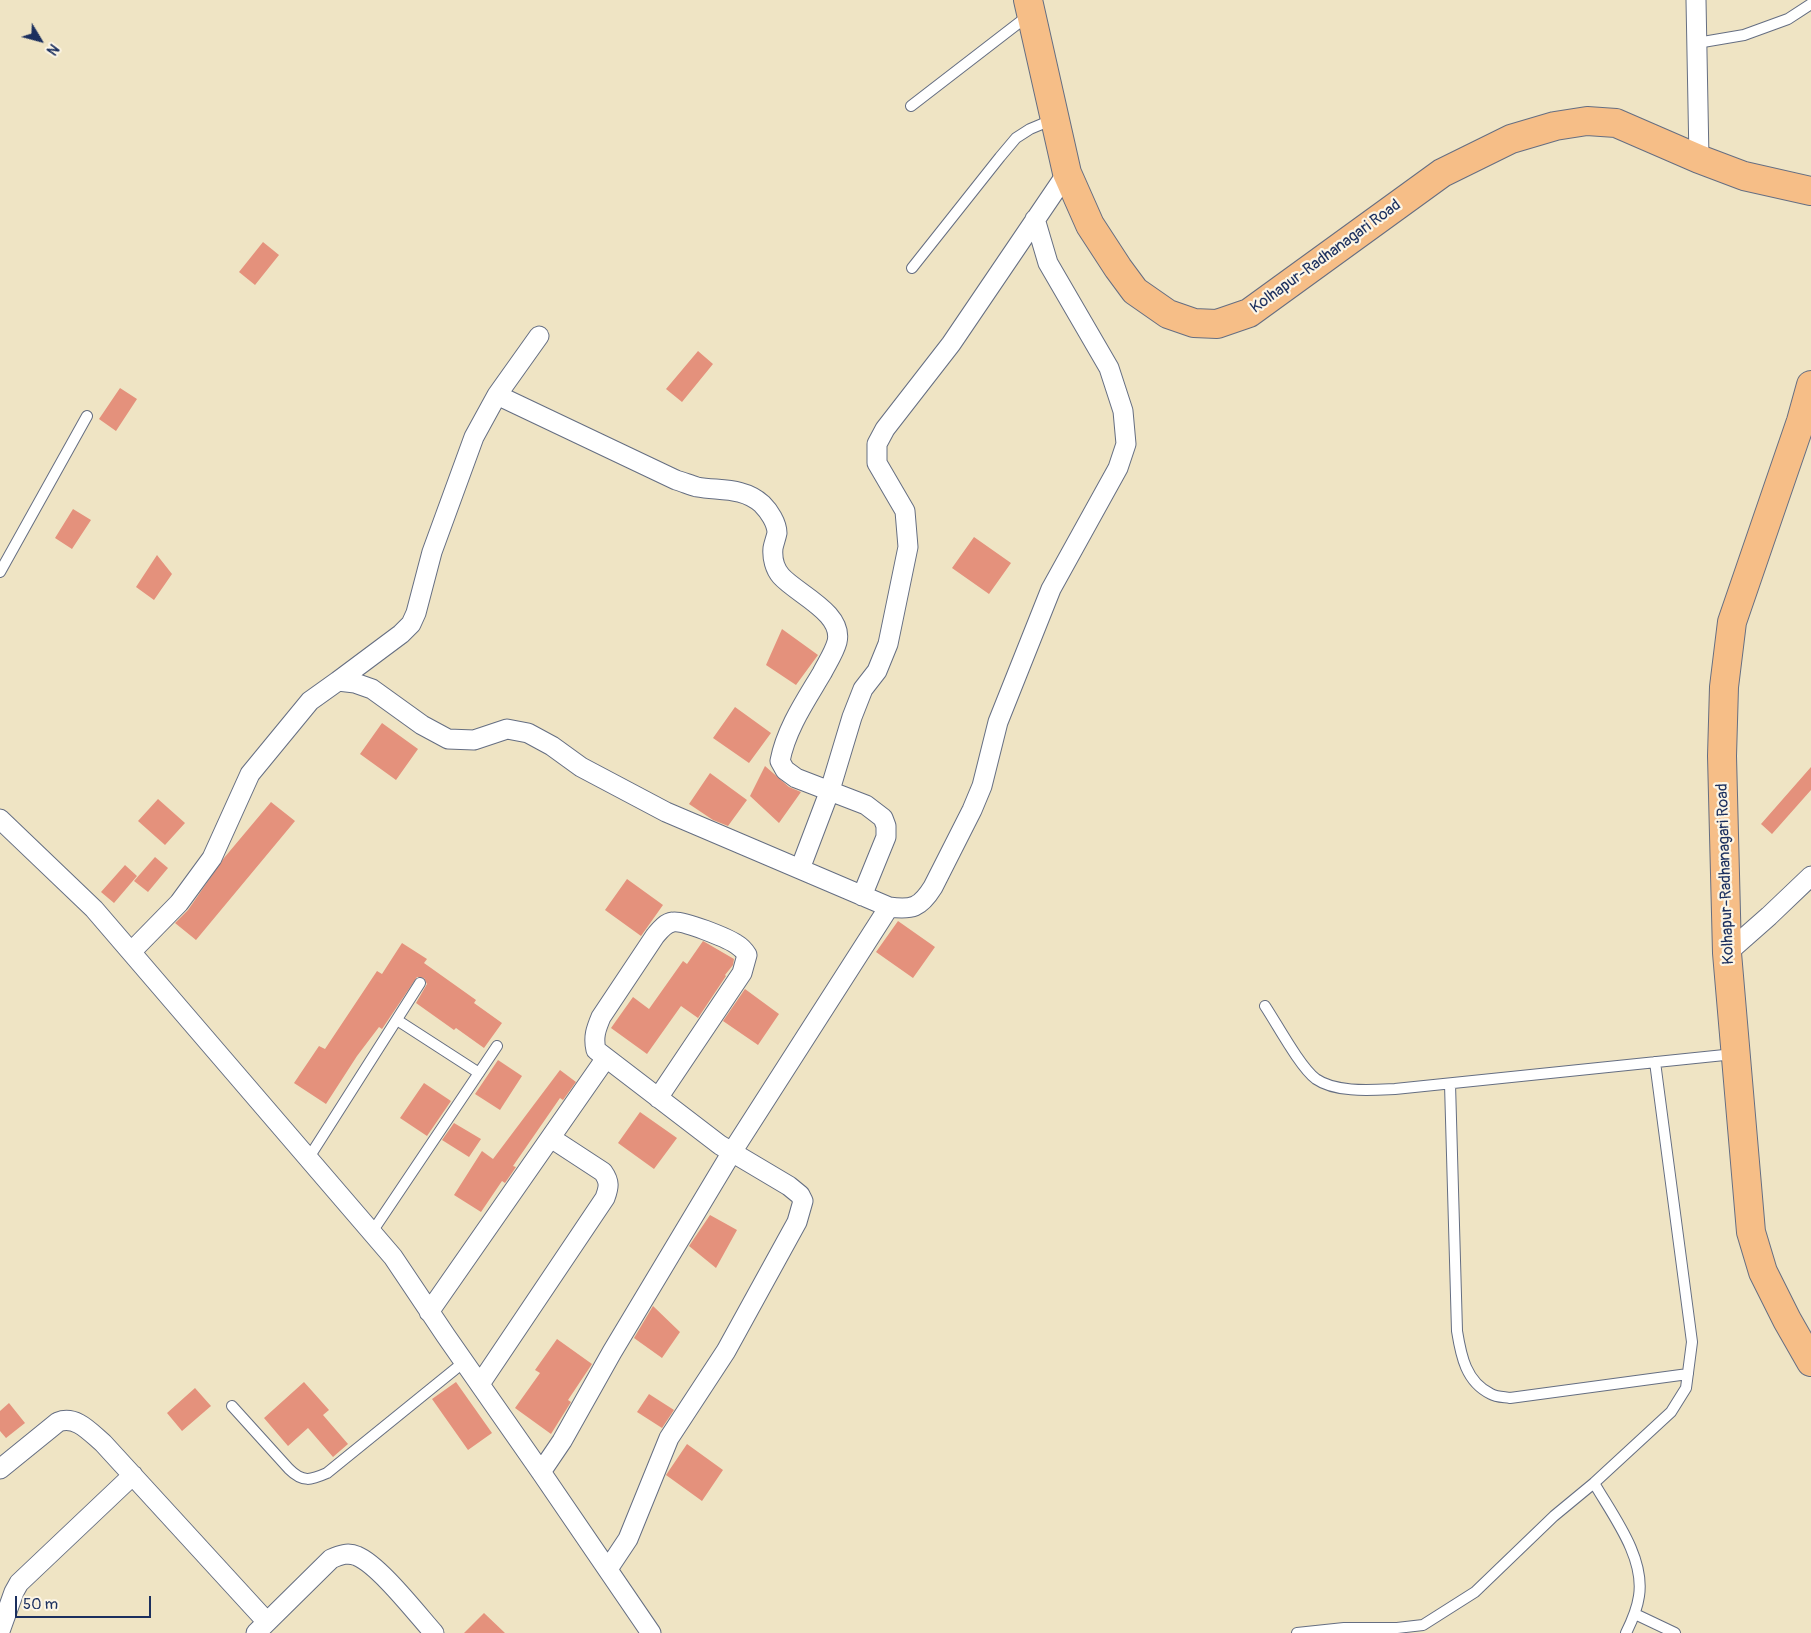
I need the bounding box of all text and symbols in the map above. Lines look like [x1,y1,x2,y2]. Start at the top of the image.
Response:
north arrow [15,15,65,65]
text: N [43,40,62,58]
street label: Kolhapur-Radhanagari Road [1247,196,1405,318]
street label: Kolhapur-Radhanagari Road [1713,783,1739,965]
scale bar [18,1586,154,1618]
text: 50 m [23,1595,58,1614]

